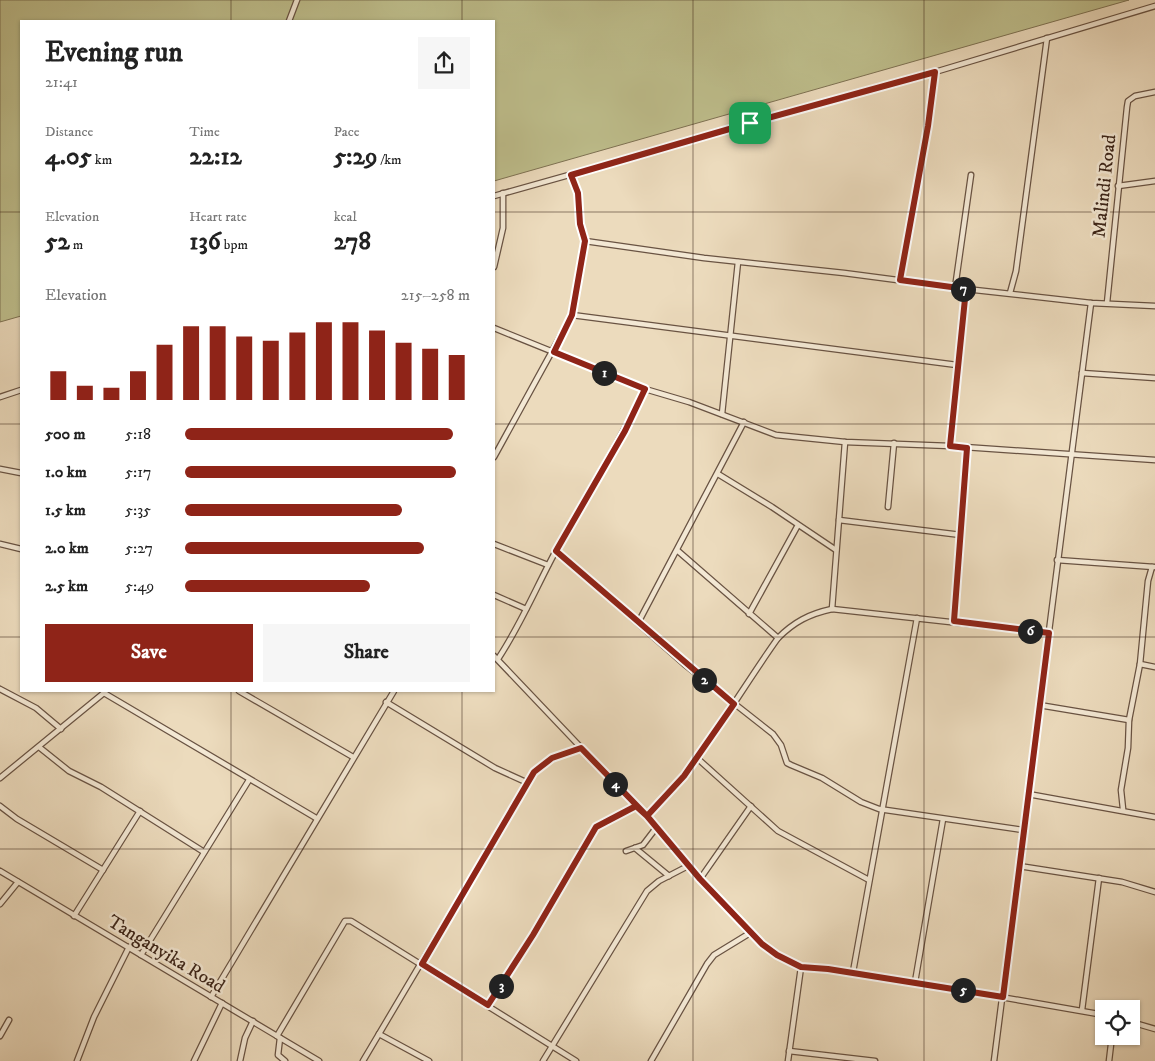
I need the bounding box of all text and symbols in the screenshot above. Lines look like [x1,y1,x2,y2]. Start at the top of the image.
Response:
text: Evening run [45,35,183,70]
button: share [418,37,470,89]
text: 21:41 [45,72,78,92]
pin [729,102,771,144]
icon: arrive [736,109,764,137]
text: Distance [45,123,93,141]
text: Time [189,123,220,141]
text: Pace [334,123,360,141]
street label: Malindi Road [1088,133,1121,239]
text: 4.05 [45,141,92,172]
text: 22:12 [189,141,242,172]
text: 5:29 [334,141,377,172]
text: km [92,151,112,169]
text: /km [377,151,402,169]
text: Elevation [45,208,99,226]
text: Heart rate [189,208,247,226]
text: kcal [334,208,357,226]
text: 52 [45,226,70,257]
text: 136 [189,226,221,257]
text: 278 [334,226,371,257]
text: m [70,236,83,254]
text: bpm [221,236,248,254]
pin: 7 [950,276,976,302]
text: 7 [960,280,967,298]
text: Elevation [45,285,107,305]
text: 215–258 m [401,285,470,305]
pin: 1 [592,360,616,386]
text: 1 [602,364,607,382]
text: 500 m [45,424,86,444]
text: 5:18 [125,424,151,444]
text: 1.0 km [45,462,87,482]
text: 5:17 [125,462,151,482]
text: 1.5 km [45,500,86,520]
text: 5:35 [125,500,151,520]
text: 2.0 km [45,538,89,558]
text: 5:27 [125,538,153,558]
text: 2.5 km [45,576,88,596]
text: 5:49 [125,576,154,596]
pin: 6 [1018,618,1042,644]
text: 6 [1027,622,1034,640]
button: Save [45,624,253,682]
button: Share [263,624,470,682]
pin: 2 [692,668,716,692]
text: 2 [701,671,708,689]
pin: 4 [602,772,628,796]
text: 4 [611,775,620,793]
street label: Tanganyika Road [103,910,229,999]
pin: 3 [488,974,514,998]
text: 3 [499,977,504,995]
pin: 5 [950,978,976,1002]
text: 5 [960,981,967,999]
map controls [1095,1000,1140,1045]
button: locate [1095,1000,1140,1045]

